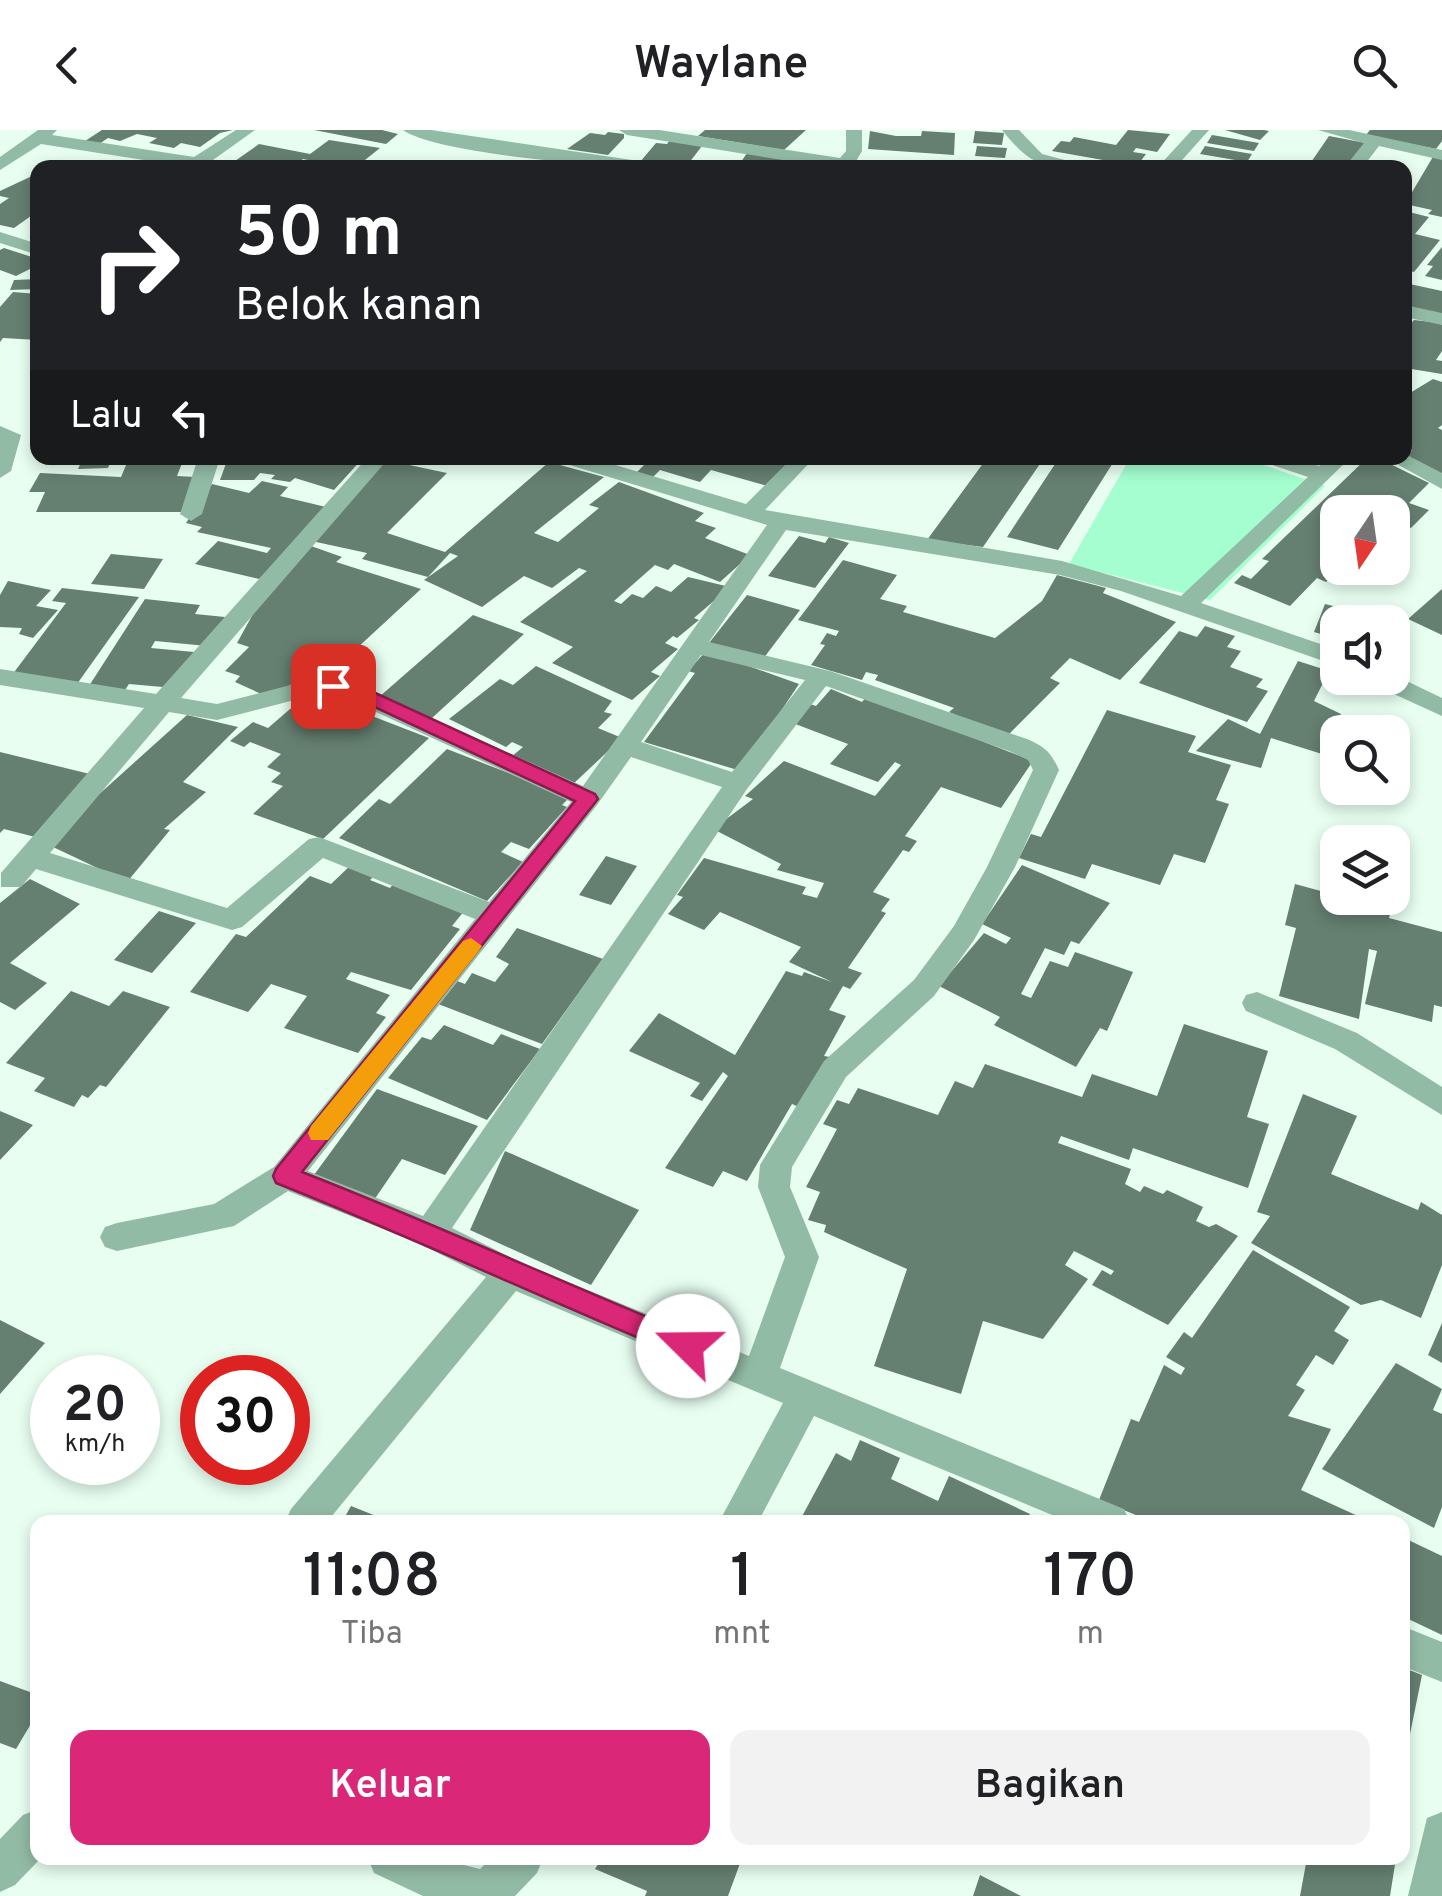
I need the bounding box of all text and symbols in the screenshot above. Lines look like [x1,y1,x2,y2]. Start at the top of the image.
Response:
text: Waylane [634,37,808,94]
icon: back [40,38,95,93]
icon: search [1347,38,1402,93]
text: 50 m [235,192,402,281]
icon: right [70,200,200,330]
text: Belok kanan [235,279,483,336]
icon: left [163,390,218,445]
text: Lalu [70,393,143,442]
north arrow [1320,495,1410,585]
map controls [1320,495,1410,915]
button: sound [1320,605,1410,695]
pin [291,644,376,729]
icon: arrive [306,659,361,714]
button: search [1320,715,1410,805]
button: layers [1320,825,1410,915]
position arrow [636,1294,740,1398]
speed limit sign: 30 [180,1355,310,1485]
text: 20 [63,1376,127,1439]
text: km/h [65,1429,125,1461]
text: 11:08 [303,1542,441,1618]
text: 1 [730,1542,754,1618]
text: 170 [1043,1542,1137,1618]
text: Tiba [341,1615,403,1655]
text: mnt [713,1615,771,1655]
text: m [1077,1615,1104,1655]
button: Keluar [70,1730,710,1845]
button: Bagikan [730,1730,1370,1845]

